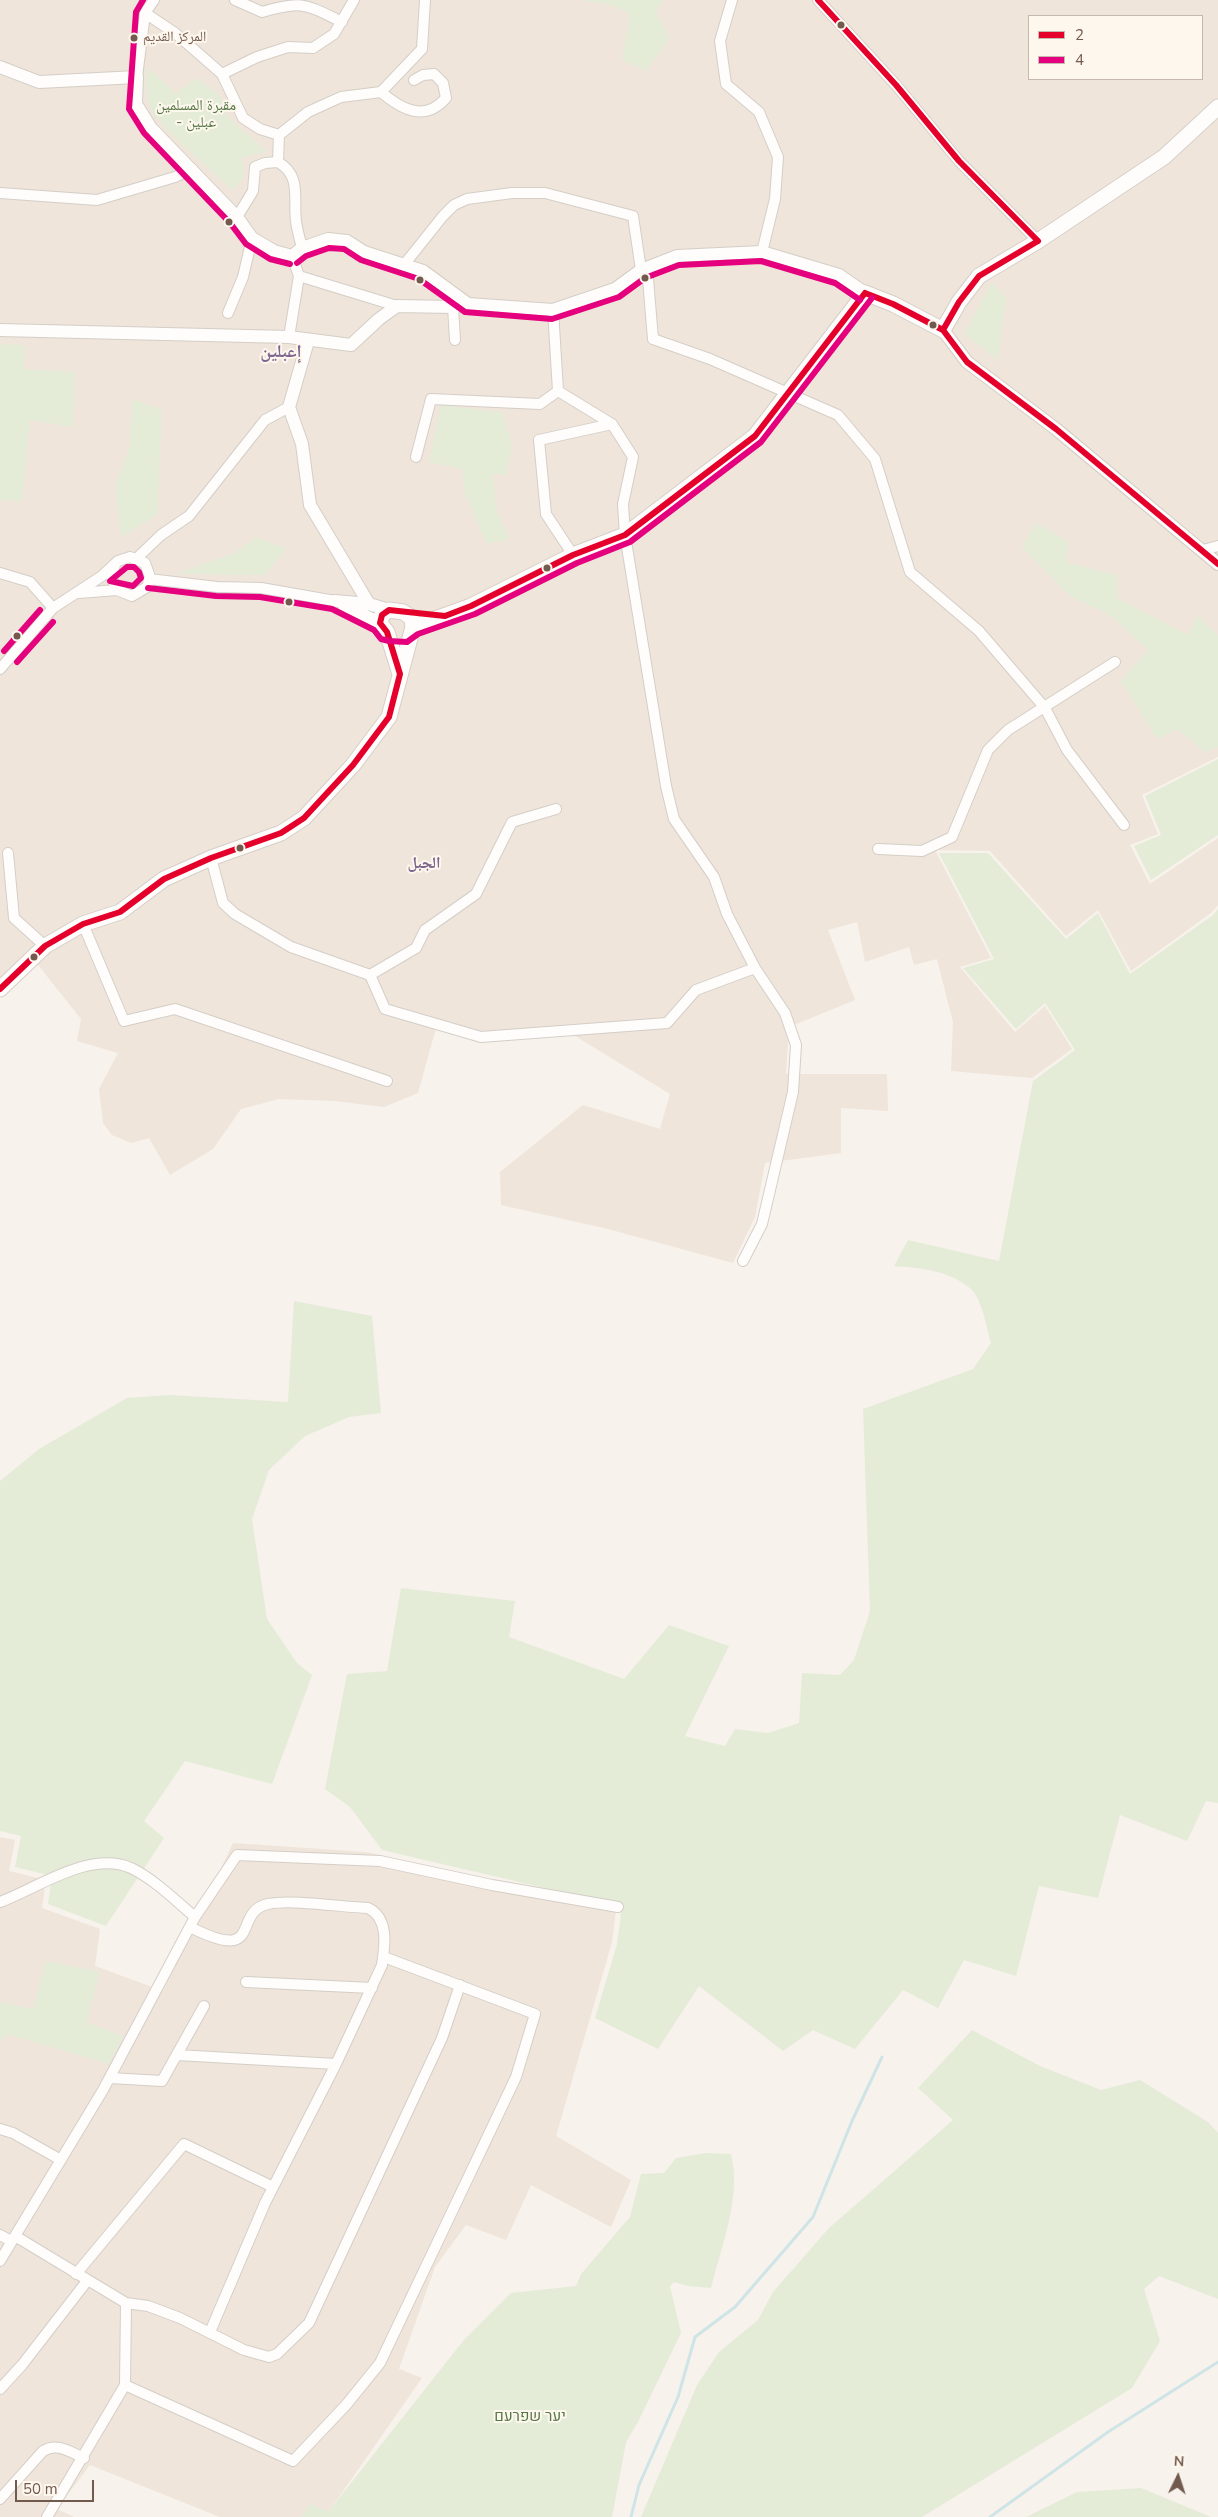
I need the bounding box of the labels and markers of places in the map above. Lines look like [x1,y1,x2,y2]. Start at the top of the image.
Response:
unlabelled marker [836,20,846,30]
place label: المركز القديم [143,30,206,46]
marker: المركز القديم [129,33,139,43]
unlabelled marker [224,217,234,227]
unlabelled marker [640,273,650,283]
unlabelled marker [415,275,425,285]
unlabelled marker [928,320,938,330]
unlabelled marker [542,563,552,573]
unlabelled marker [284,597,294,607]
unlabelled marker [12,631,22,641]
unlabelled marker [235,843,245,853]
unlabelled marker [29,952,39,962]

